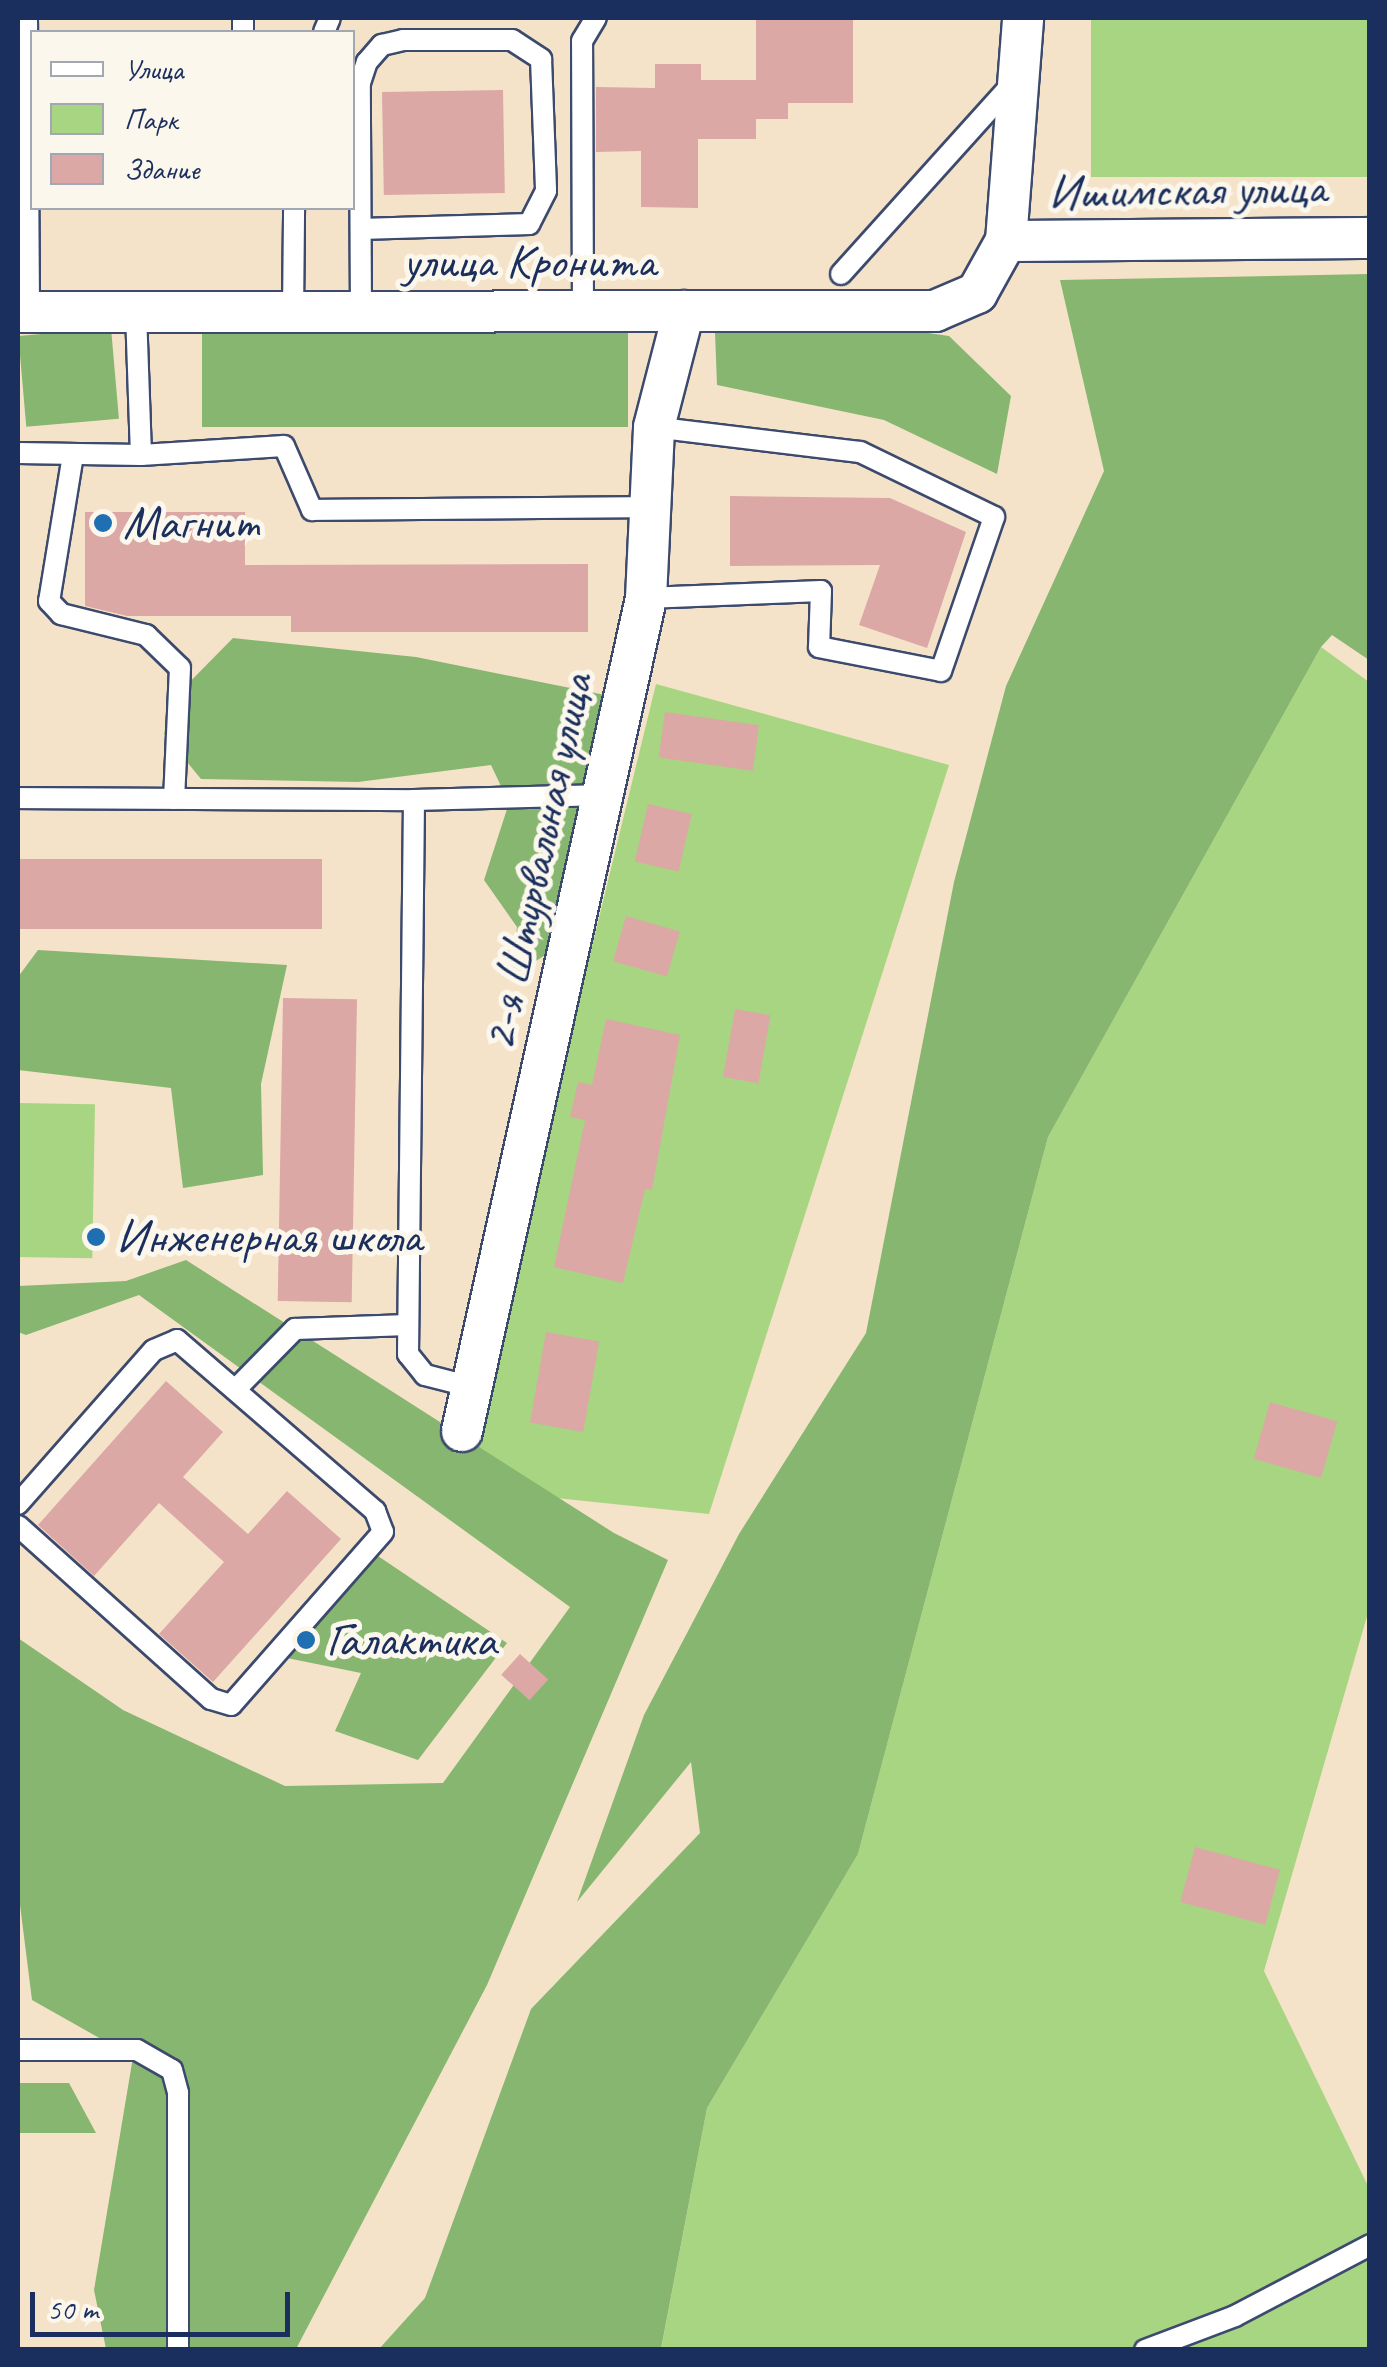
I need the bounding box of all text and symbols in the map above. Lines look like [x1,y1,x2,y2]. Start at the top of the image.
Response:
legend [30,30,355,210]
text: Улица [124,50,183,88]
text: Парк [124,100,178,138]
text: Здание [124,150,199,188]
street label: Ишимская улица [1047,159,1327,221]
street label: улица Кронита [404,233,654,291]
place label: Магнит [123,494,259,552]
marker: Магнит [92,512,114,534]
street label: 2-я Штурвальная улица [469,667,605,1057]
place label: Инженерная школа [116,1208,424,1266]
marker: Инженерная школа [85,1226,107,1248]
place label: Галактика [326,1611,496,1669]
marker: Галактика [295,1629,317,1651]
scale bar [35,2272,295,2334]
text: 50 m [47,2290,98,2328]

